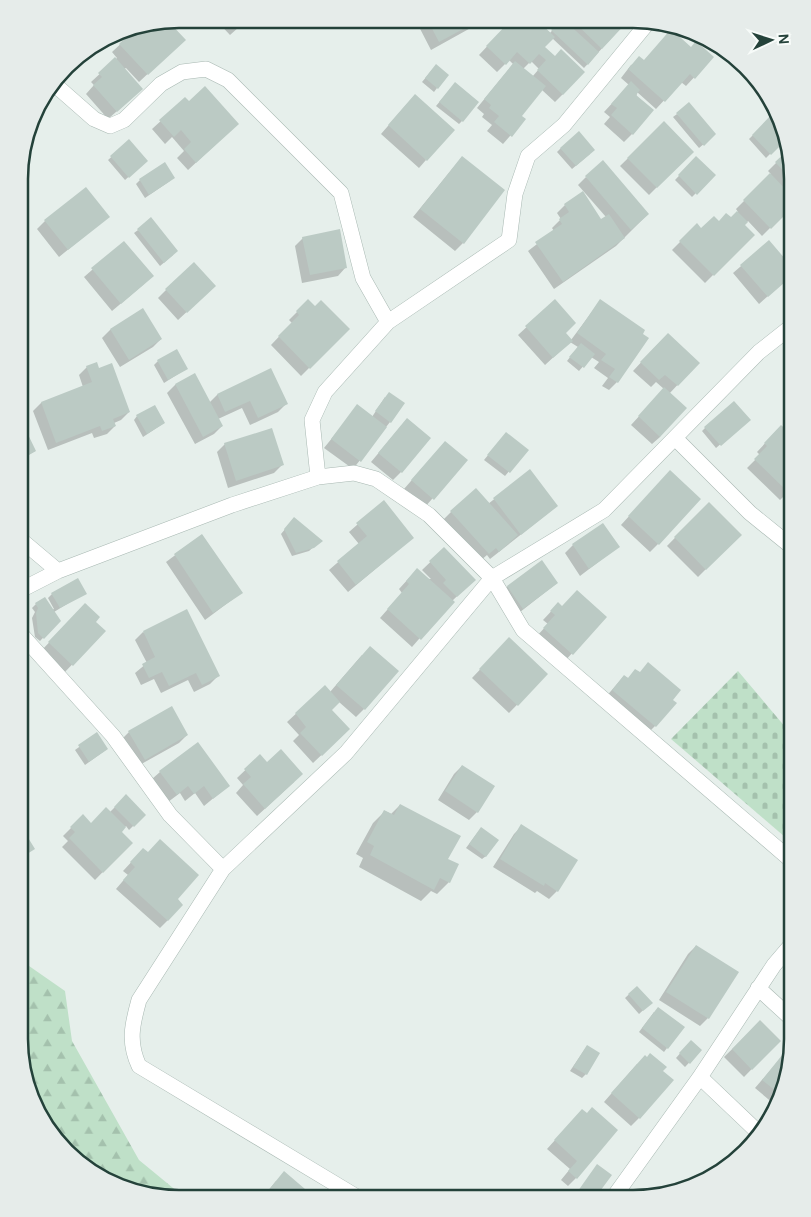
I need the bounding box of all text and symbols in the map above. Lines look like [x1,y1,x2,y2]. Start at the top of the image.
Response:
north arrow [746,15,796,65]
text: N [775,33,793,45]

